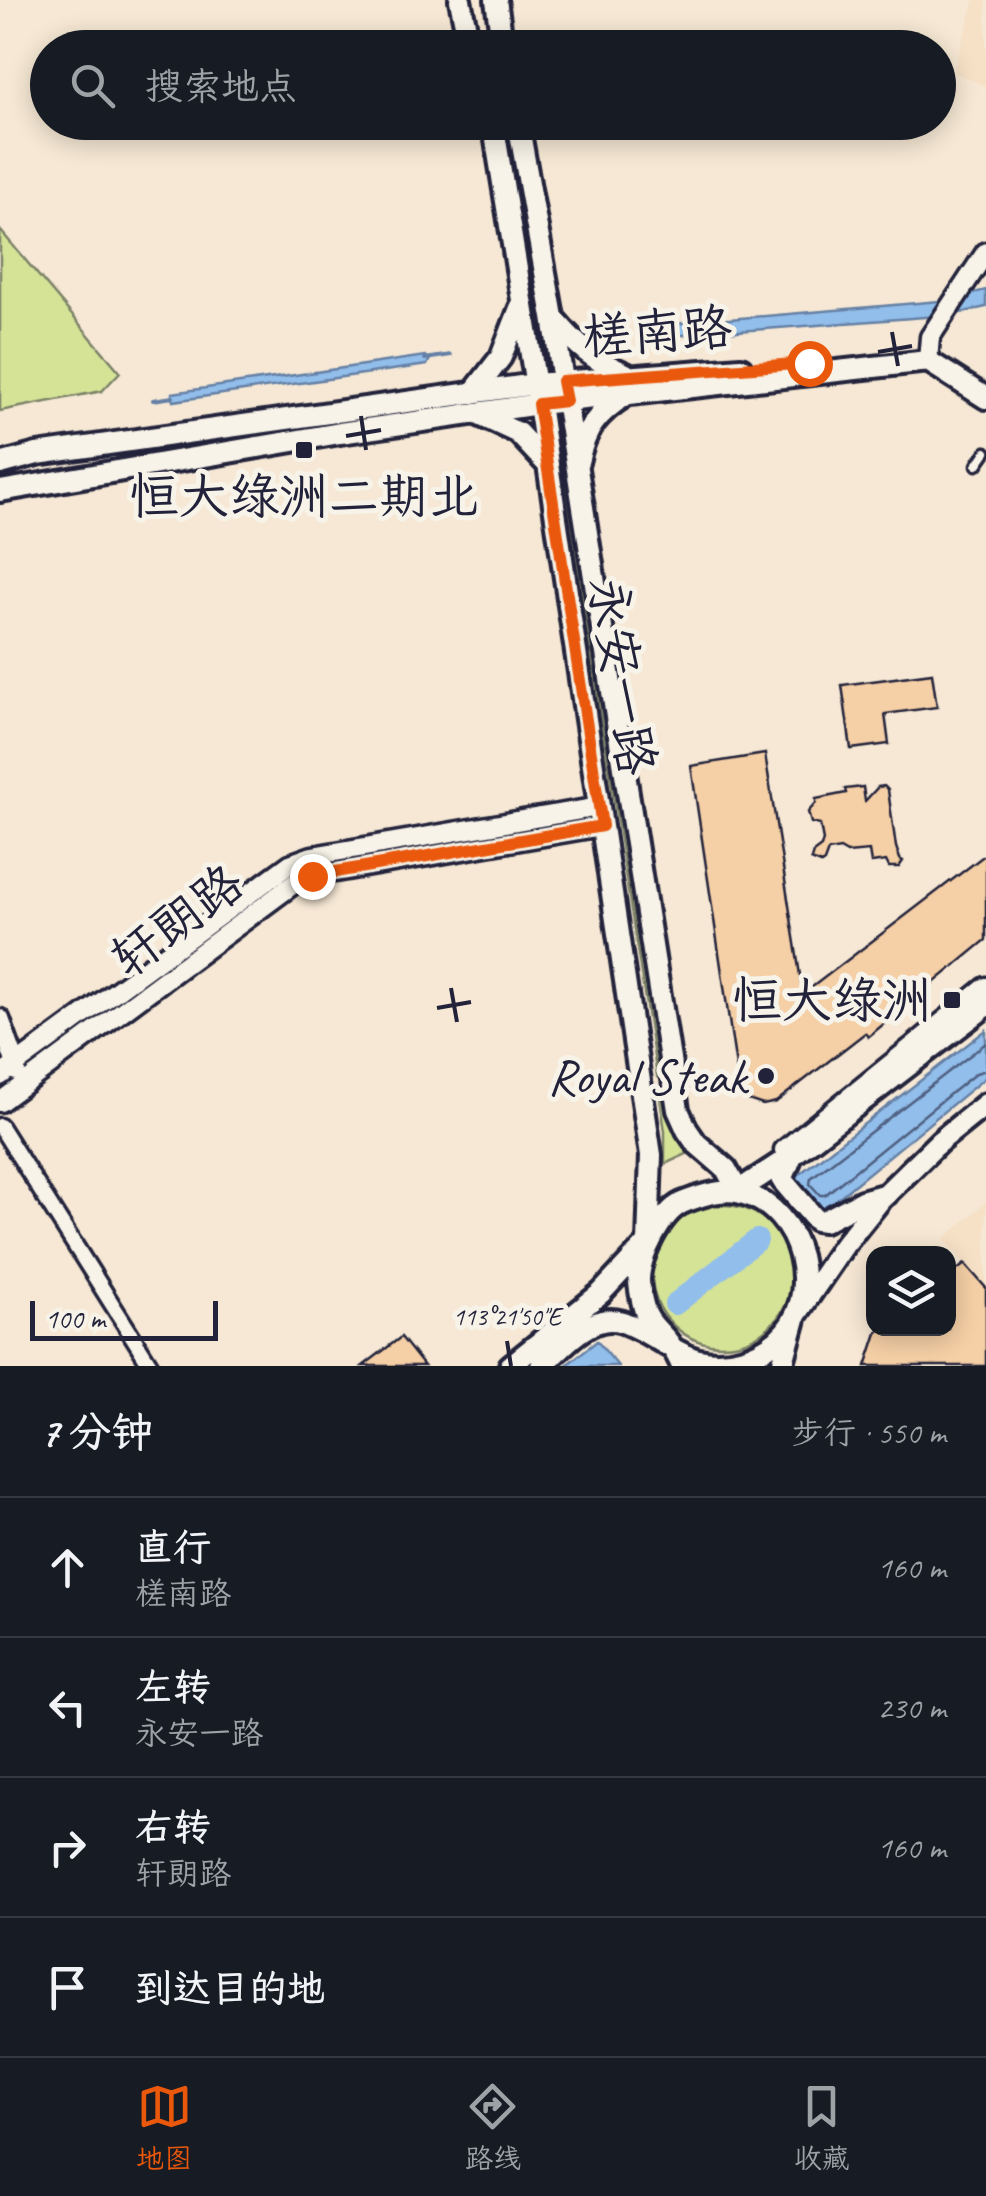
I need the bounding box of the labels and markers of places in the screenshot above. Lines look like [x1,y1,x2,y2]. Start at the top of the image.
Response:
marker: 恒大绿洲二期北 [293,439,315,461]
place label: 恒大绿洲二期北 [129,465,479,528]
place label: 恒大绿洲 [732,969,932,1032]
marker: 恒大绿洲 [941,989,963,1011]
place label: Royal Steak [548,1045,750,1108]
marker: Royal Steak [755,1065,777,1087]

